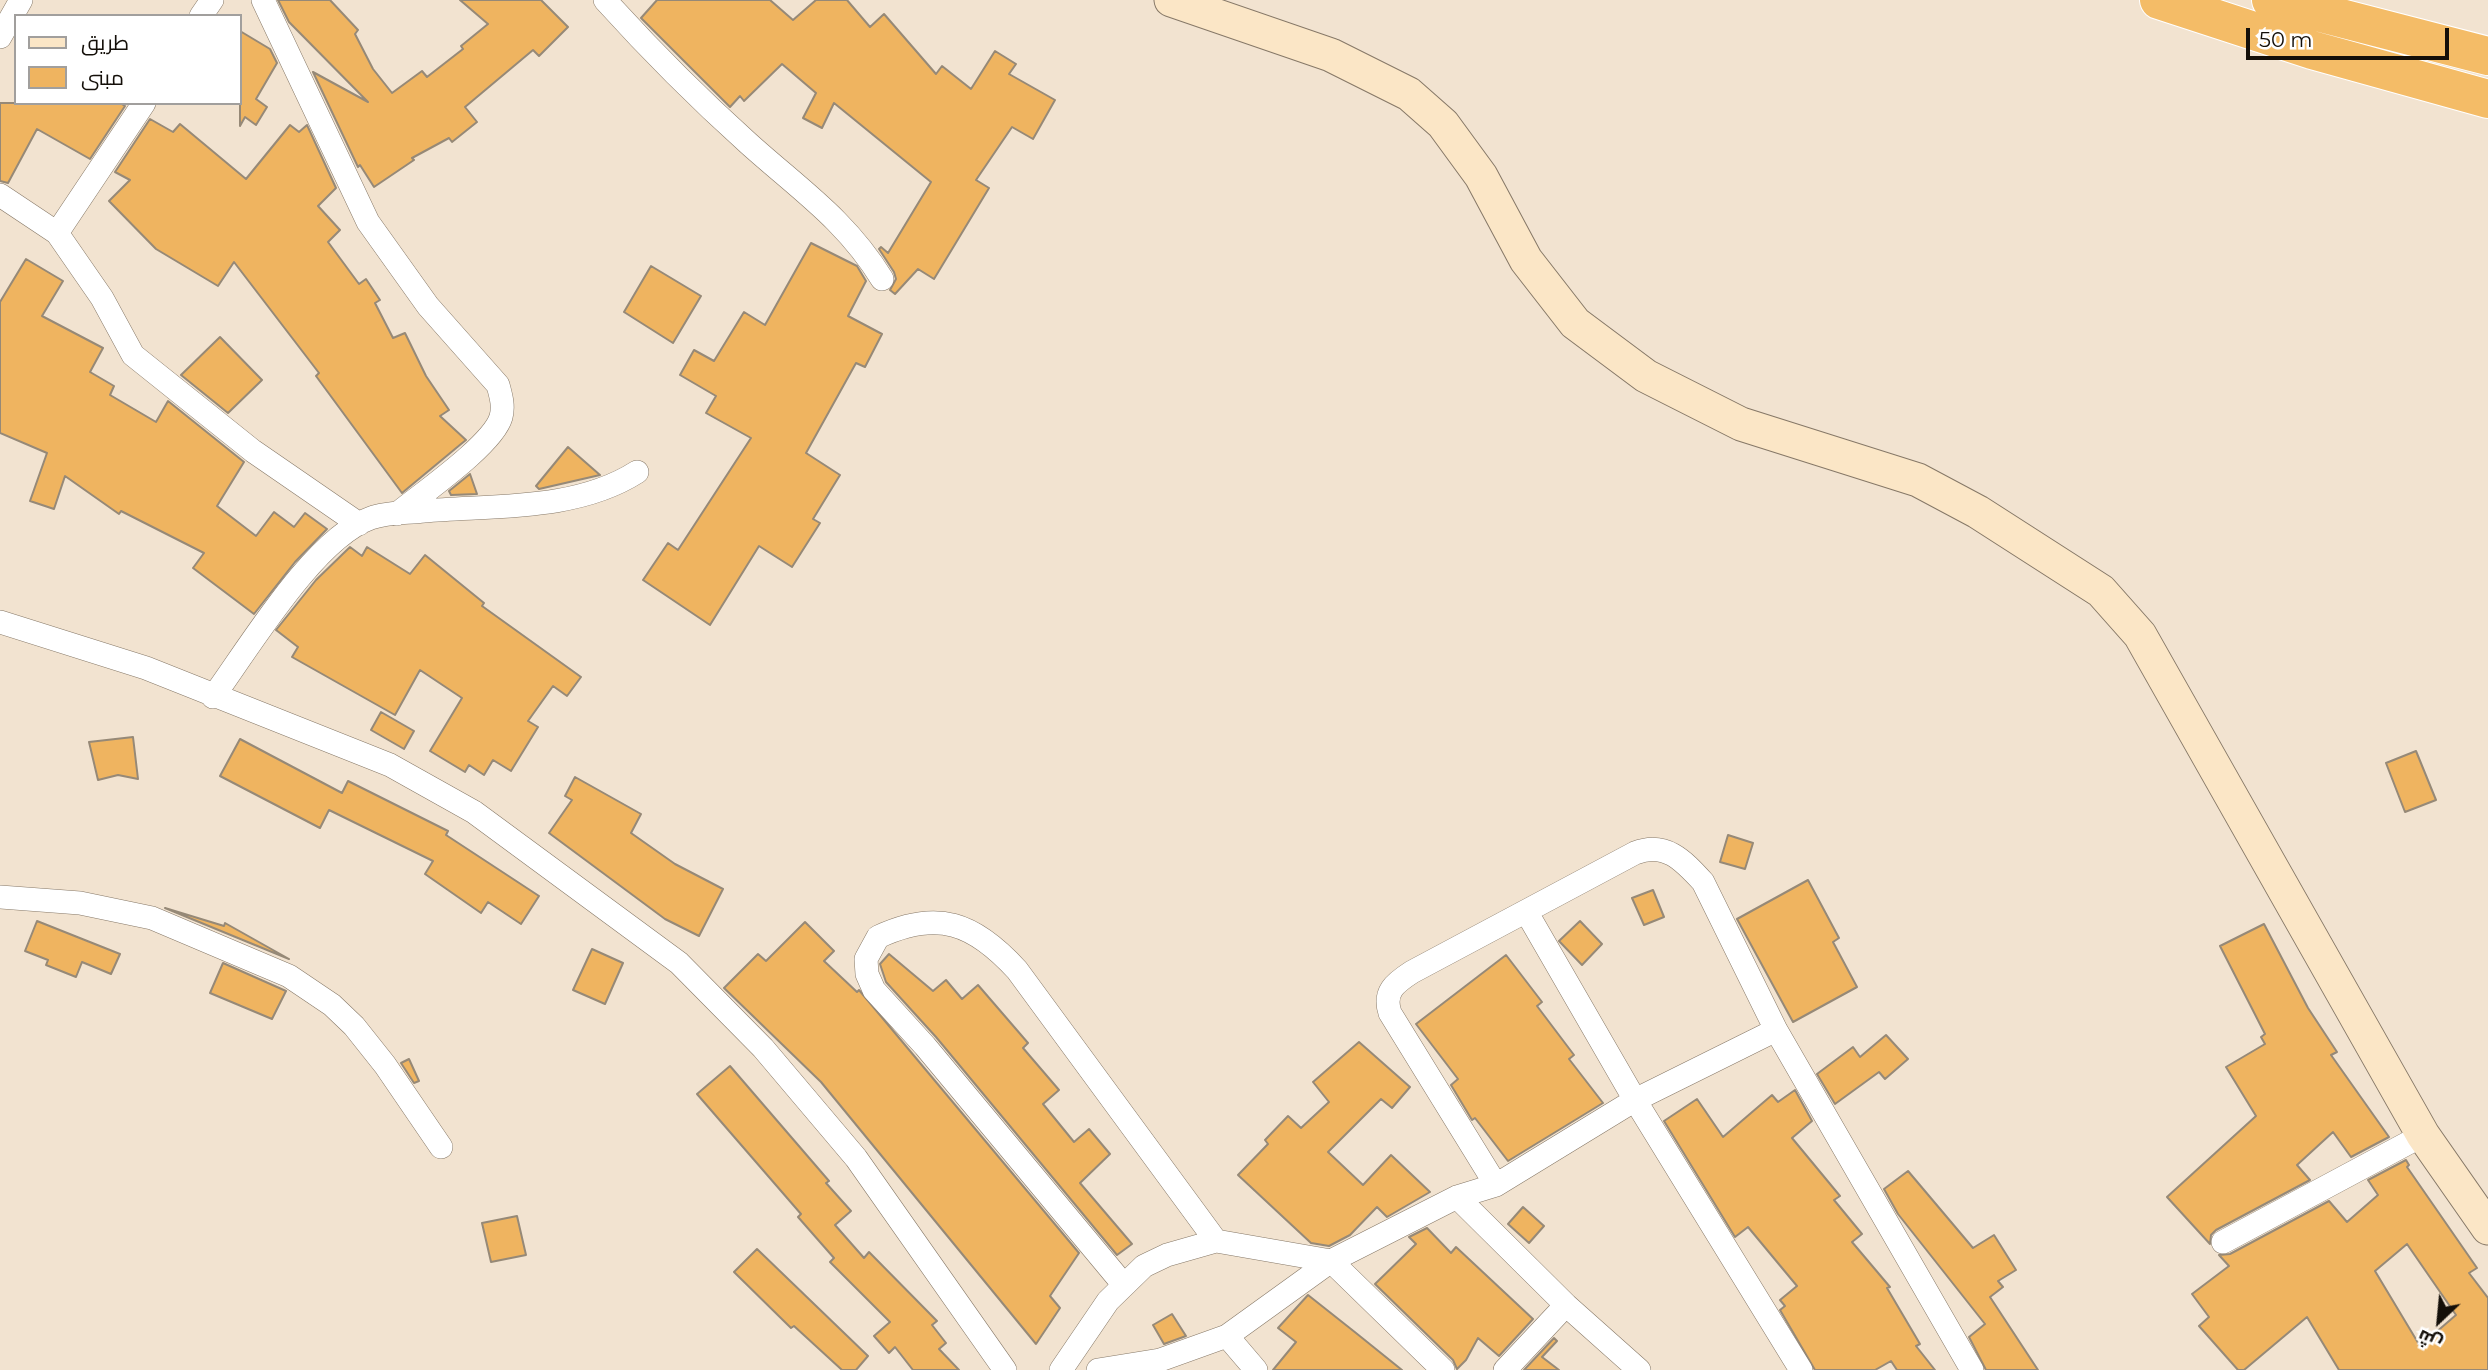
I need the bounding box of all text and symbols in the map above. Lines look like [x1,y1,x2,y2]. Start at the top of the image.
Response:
legend [14,14,242,105]
scale bar [2250,14,2453,58]
text: 50 m [2259,27,2313,52]
text: طريق [81,30,129,55]
text: مبنى [81,65,124,90]
north arrow [2404,1286,2474,1356]
text: ش [2414,1325,2446,1356]

